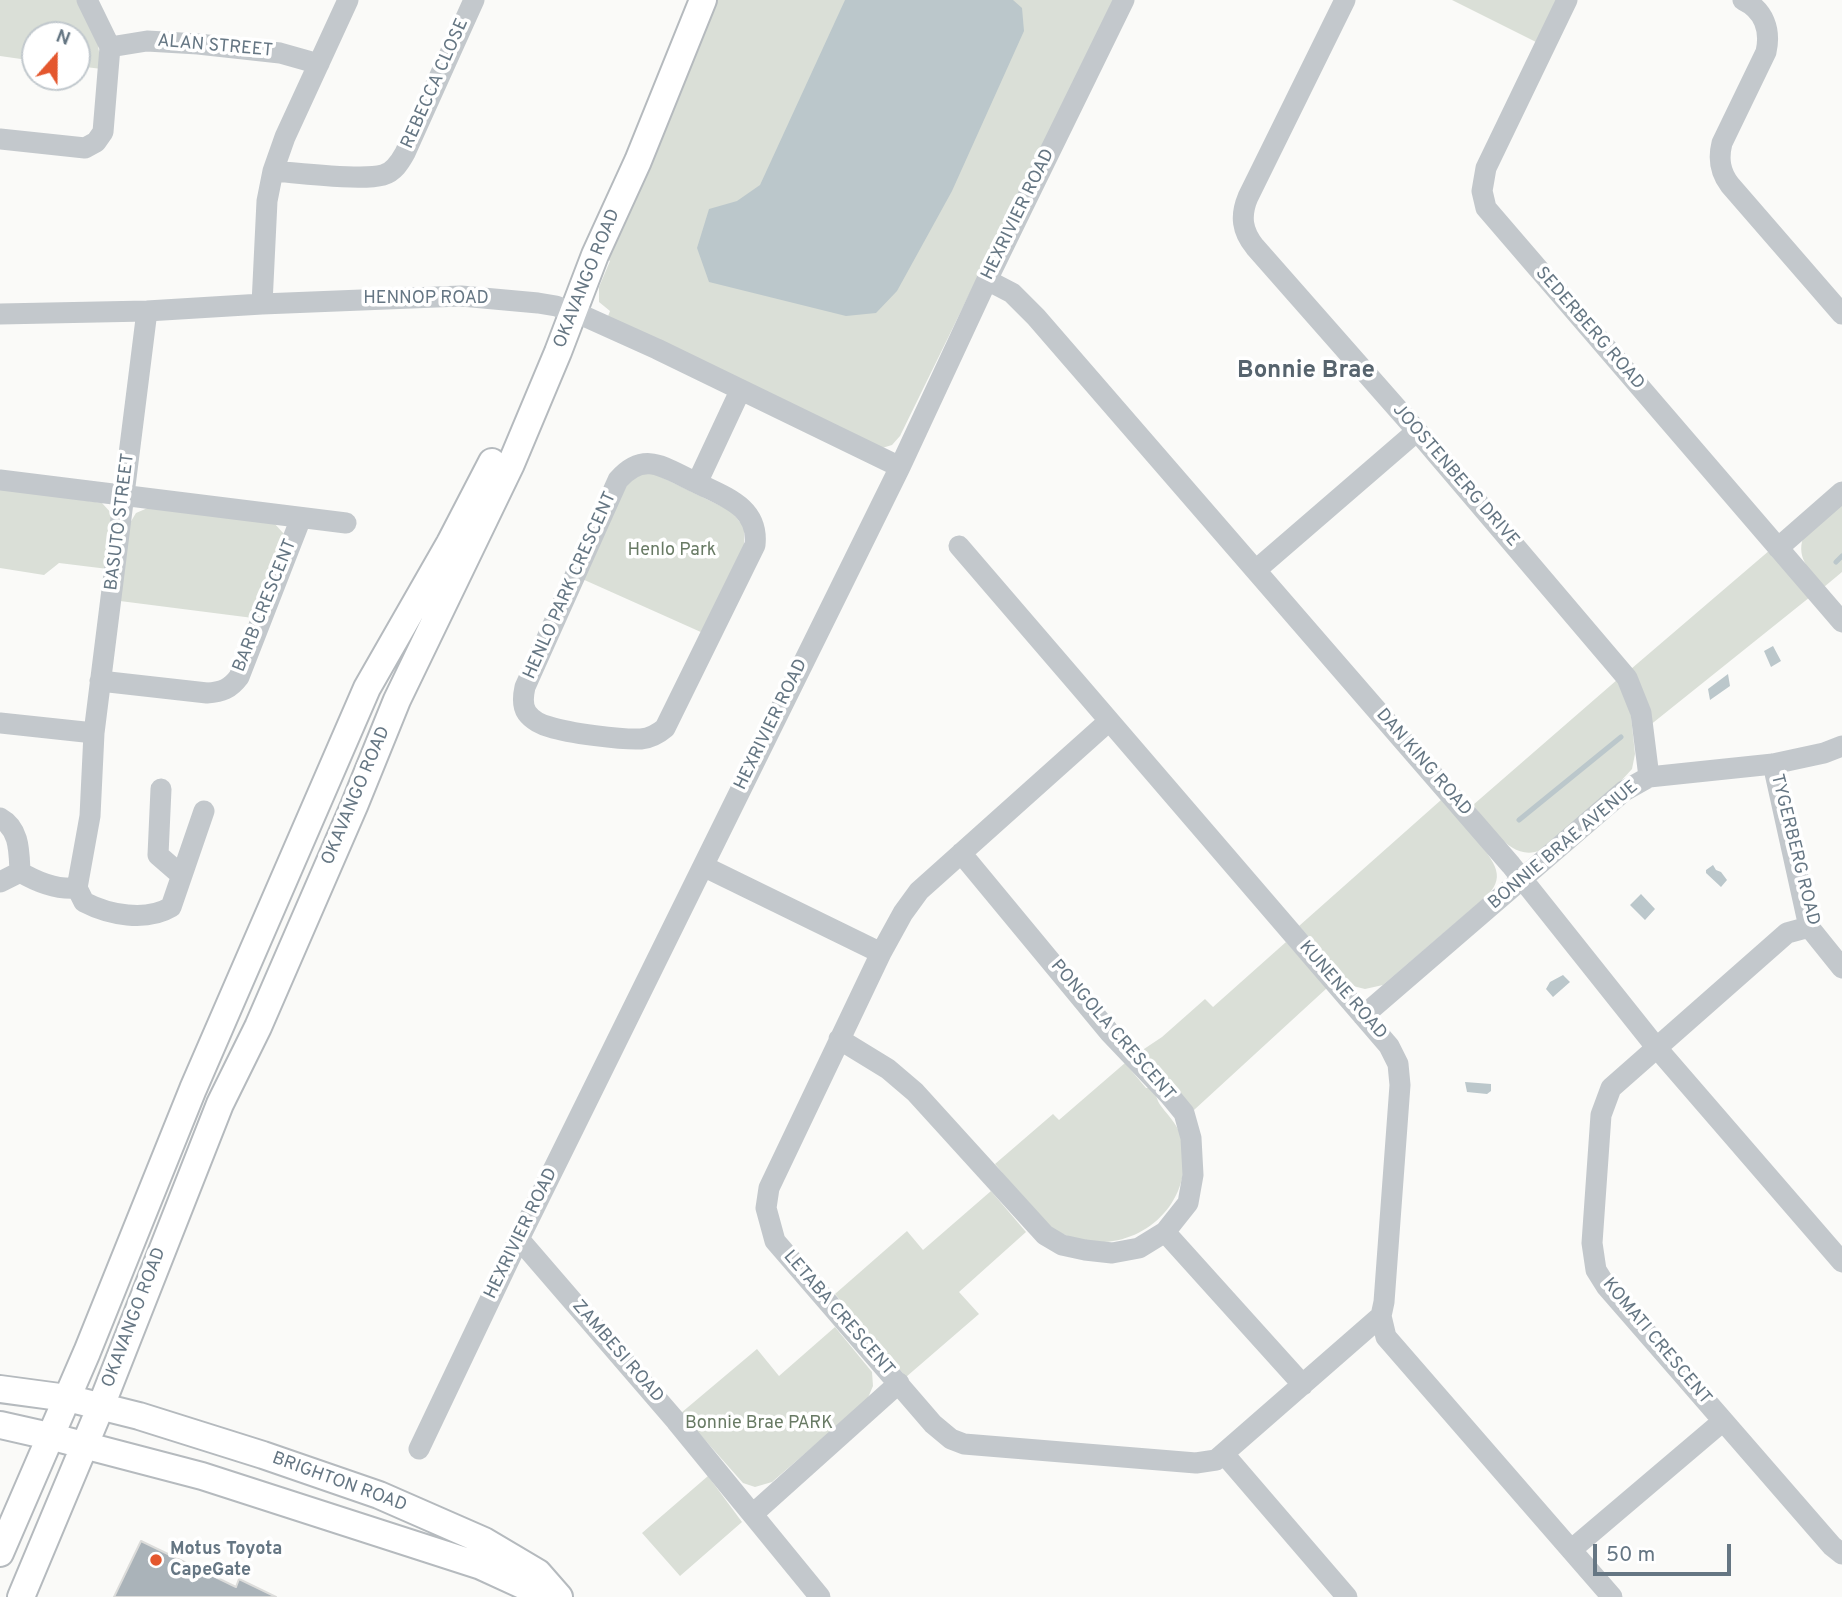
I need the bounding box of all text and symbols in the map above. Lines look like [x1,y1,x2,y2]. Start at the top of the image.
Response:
street label: REBECCA CLOSE [398,16,474,152]
north arrow [21,21,91,91]
text: N [52,25,73,52]
street label: ALAN STREET [156,31,274,63]
street label: HEXRIVIER ROAD [978,146,1060,284]
street label: OKAVANGO ROAD [550,206,626,352]
street label: SEDERBERG ROAD [1530,263,1648,395]
street label: HENNOP ROAD [363,288,489,310]
district label: Bonnie Brae [1237,358,1375,386]
street label: JOOSTENBERG DRIVE [1387,400,1523,552]
street label: BASUTO STREET [102,452,140,592]
street label: HENLO PARK CRESCENT [520,489,622,683]
street label: BARB CRESCENT [230,536,302,676]
park label: Henlo Park [628,540,716,562]
street label: HEXRIVIER ROAD [731,656,813,794]
street label: DAN KING ROAD [1371,705,1475,821]
street label: OKAVANGO ROAD [318,723,396,869]
street label: TYGERBERG ROAD [1765,772,1823,928]
street label: BONNIE BRAE AVENUE [1485,777,1643,915]
street label: KUNENE ROAD [1293,937,1391,1045]
street label: PONGOLA CRESCENT [1045,956,1179,1106]
street label: HEXRIVIER ROAD [481,1165,563,1303]
street label: OKAVANGO ROAD [98,1245,172,1391]
street label: LETABA CRESCENT [778,1247,898,1381]
street label: KOMATI CRESCENT [1597,1274,1715,1410]
street label: ZAMBESI ROAD [567,1296,667,1408]
park label: Bonnie Brae PARK [685,1413,833,1435]
street label: BRIGHTON ROAD [269,1449,409,1517]
scale bar [1597,1530,1735,1574]
place label: Motus Toyota CapeGate [170,1539,282,1582]
text: 50 m [1606,1542,1655,1569]
marker: Motus Toyota CapeGate [148,1552,164,1568]

